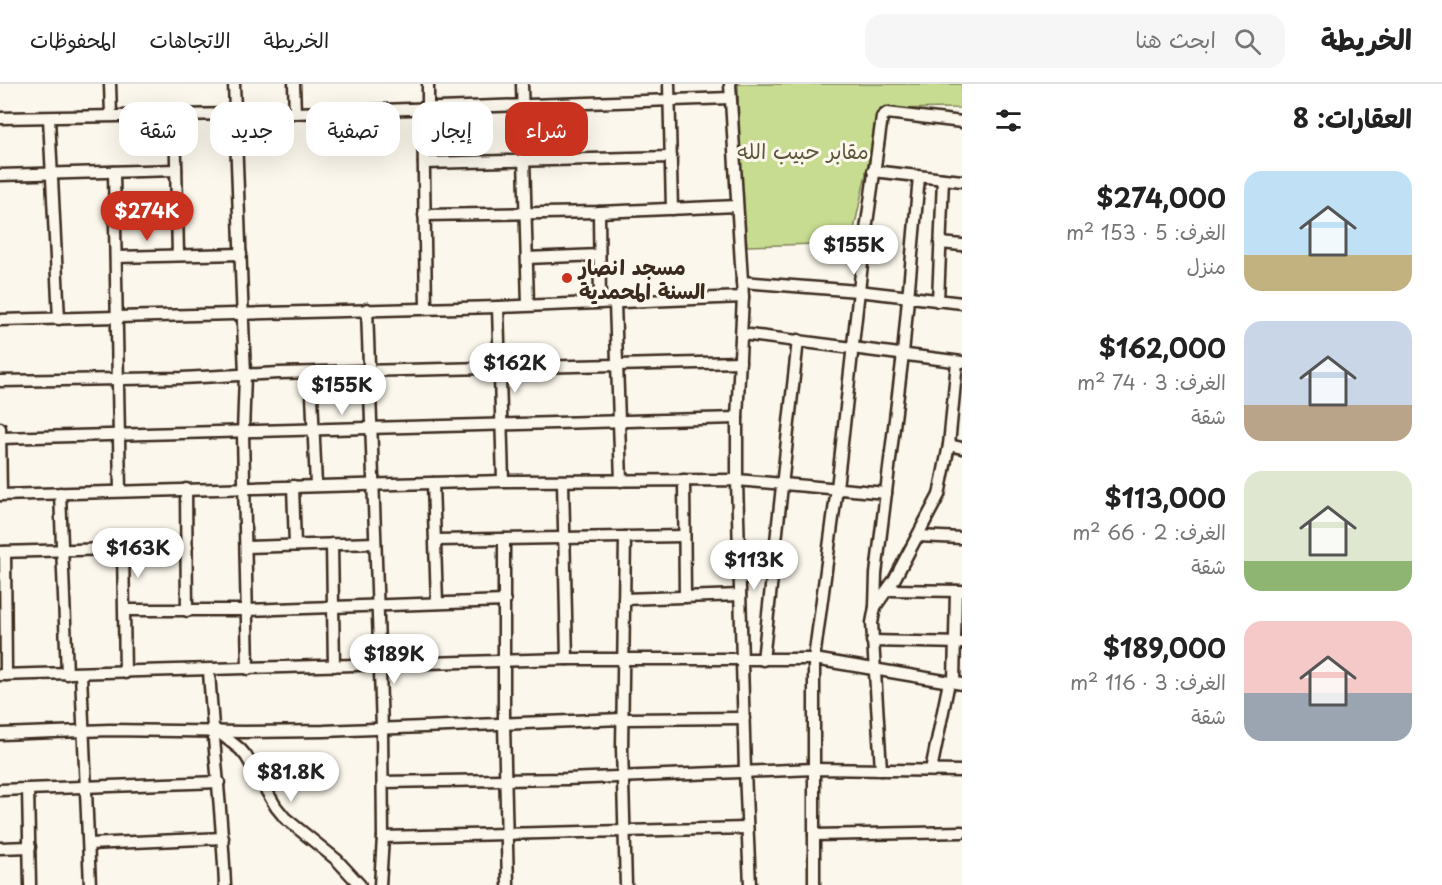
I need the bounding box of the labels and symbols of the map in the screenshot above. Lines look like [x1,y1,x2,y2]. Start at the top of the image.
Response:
park label: مقابر حبيب الله [737,134,869,166]
pin: $274K [105,191,189,242]
pin: $155K [812,225,896,276]
place label: مسجد انصار السنة المحمدية [577,250,705,306]
marker: مسجد انصار السنة المحمدية [560,271,574,285]
pin: $162K [473,343,557,394]
pin: $155K [300,365,384,416]
pin: $163K [96,528,180,579]
pin: $113K [712,540,796,591]
pin: $189K [352,634,436,685]
pin: $81.8K [242,752,340,803]

